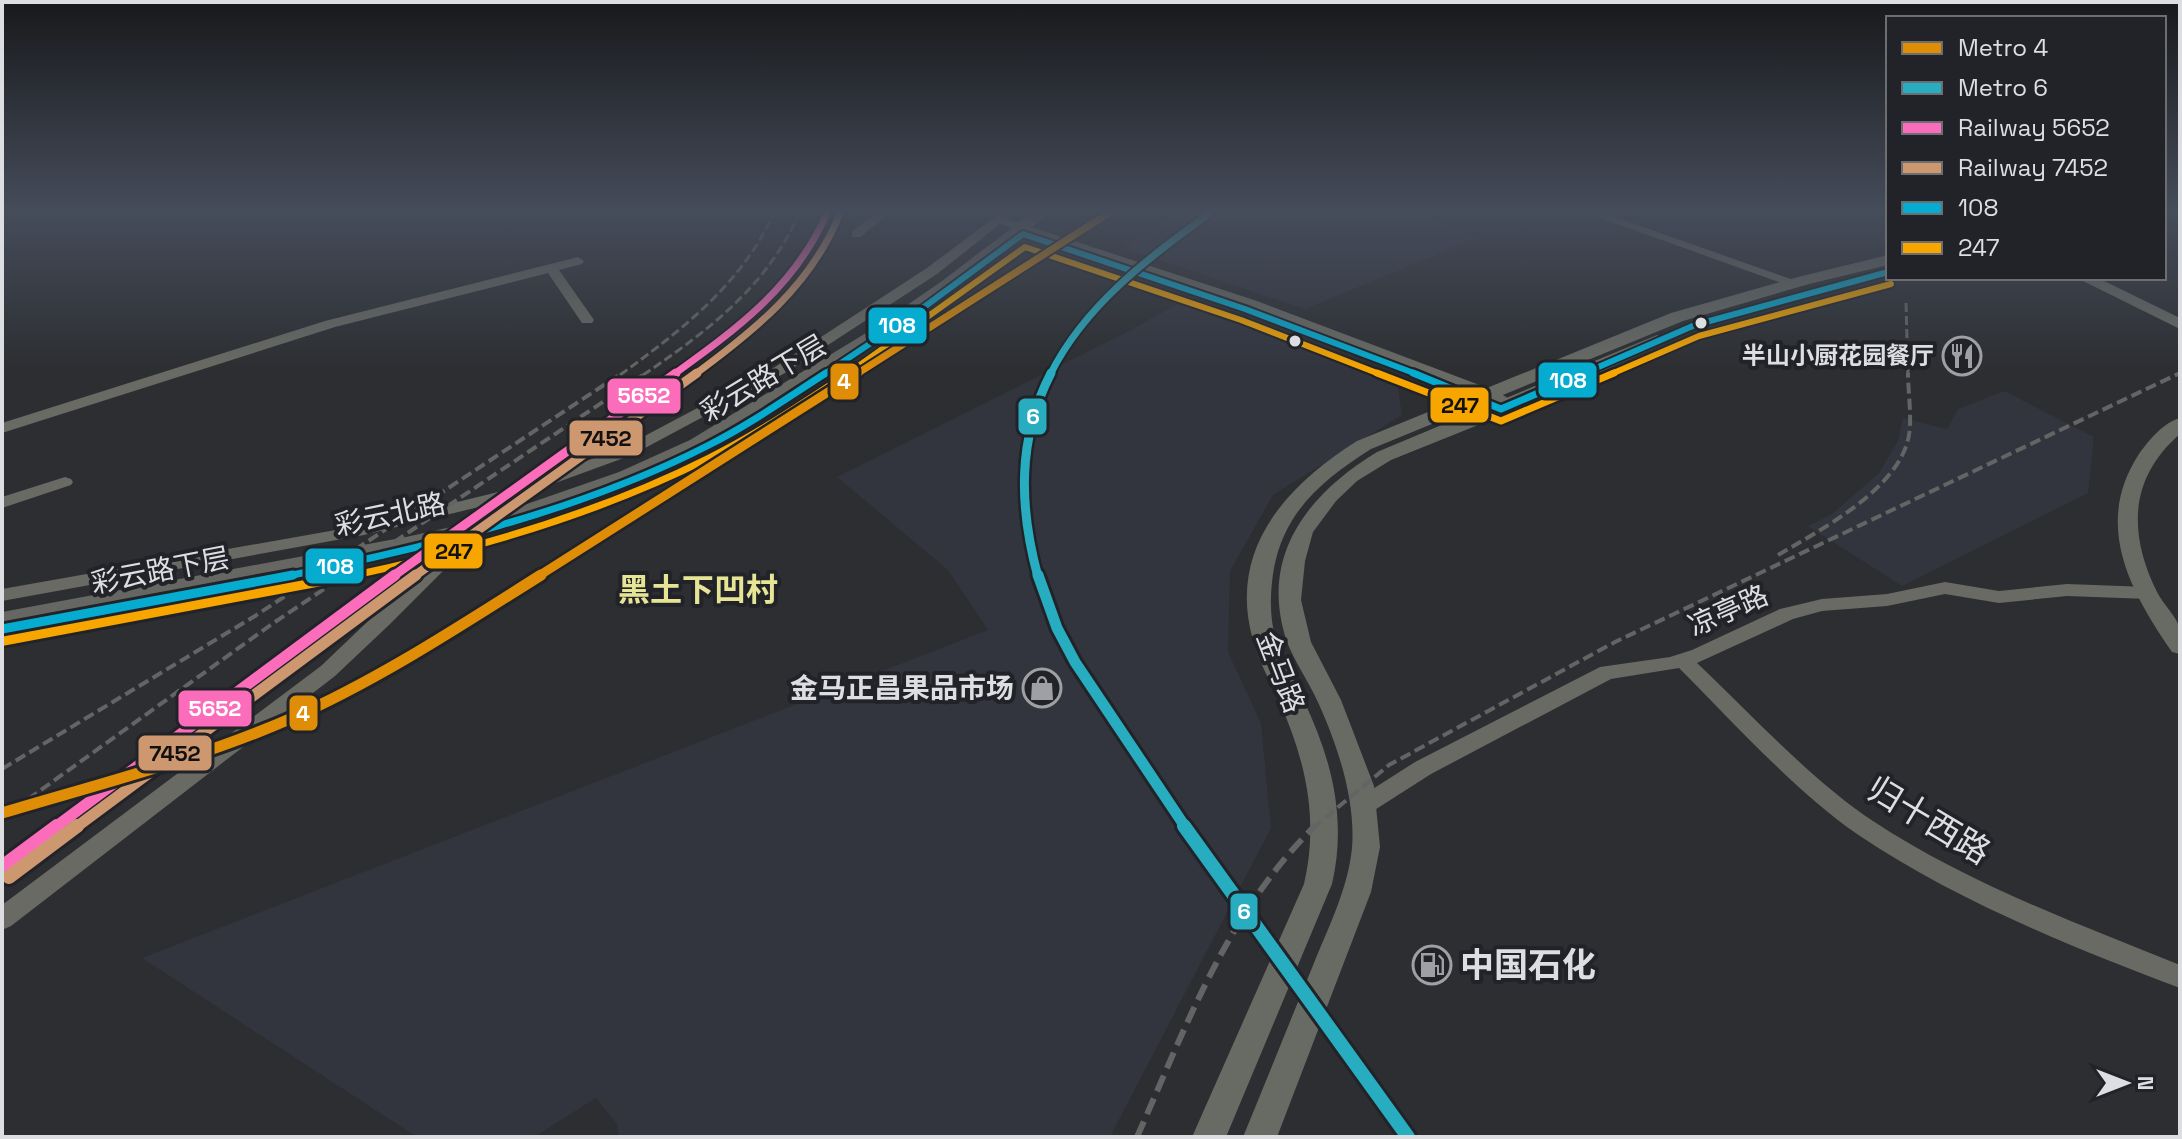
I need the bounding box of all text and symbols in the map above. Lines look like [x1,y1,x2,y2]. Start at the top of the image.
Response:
legend [1886,16,2166,280]
text: Metro 4 [1958,32,2048,63]
text: Metro 6 [1958,72,2048,103]
text: Railway 5652 [1958,112,2110,143]
text: Railway 7452 [1958,152,2108,183]
text: 108 [1958,192,1998,223]
text: 247 [1958,232,2000,263]
line badge: 108 [867,306,928,345]
text: 108 [878,311,916,339]
unlabelled marker [1693,315,1709,331]
street label: 彩云路下层 [694,327,832,429]
unlabelled marker [1287,333,1303,349]
restaurant icon: 半山小厨花园餐厅 [1941,335,1983,377]
place label: 半山小厨花园餐厅 [1742,340,1934,371]
line badge: 108 [1537,361,1598,399]
line badge: 4 [829,362,860,401]
text: 108 [1549,366,1587,394]
text: 4 [837,367,851,395]
line badge: 5652 [606,377,682,415]
text: 5652 [618,381,670,409]
line badge: 247 [1429,386,1490,424]
text: 247 [1441,391,1479,419]
line badge: 6 [1017,397,1048,436]
text: 6 [1026,402,1040,430]
line badge: 7452 [568,419,644,457]
text: 7452 [580,424,632,452]
street label: 彩云北路 [331,485,449,543]
line badge: 247 [423,532,484,570]
text: 247 [435,537,473,565]
street label: 彩云路下层 [88,539,232,601]
line badge: 108 [304,547,365,585]
text: 108 [316,552,354,580]
district label: 黑土下凹村 [618,570,778,610]
street label: 凉亭路 [1682,576,1774,644]
street label: 金马路 [1249,626,1313,718]
shop icon: 金马正昌果品市场 [1021,667,1063,709]
place label: 金马正昌果品市场 [790,670,1014,706]
line badge: 5652 [177,689,253,728]
text: 5652 [189,694,241,722]
line badge: 4 [288,694,319,732]
text: 4 [296,699,310,727]
line badge: 7452 [137,734,213,772]
text: 7452 [149,739,201,767]
street label: 归十西路 [1859,767,1998,874]
line badge: 6 [1229,892,1259,931]
text: 6 [1237,897,1251,925]
fuel station icon: 中国石化 [1411,944,1453,986]
place label: 中国石化 [1460,944,1596,987]
north arrow [2086,1043,2166,1123]
text: N [2132,1076,2160,1090]

